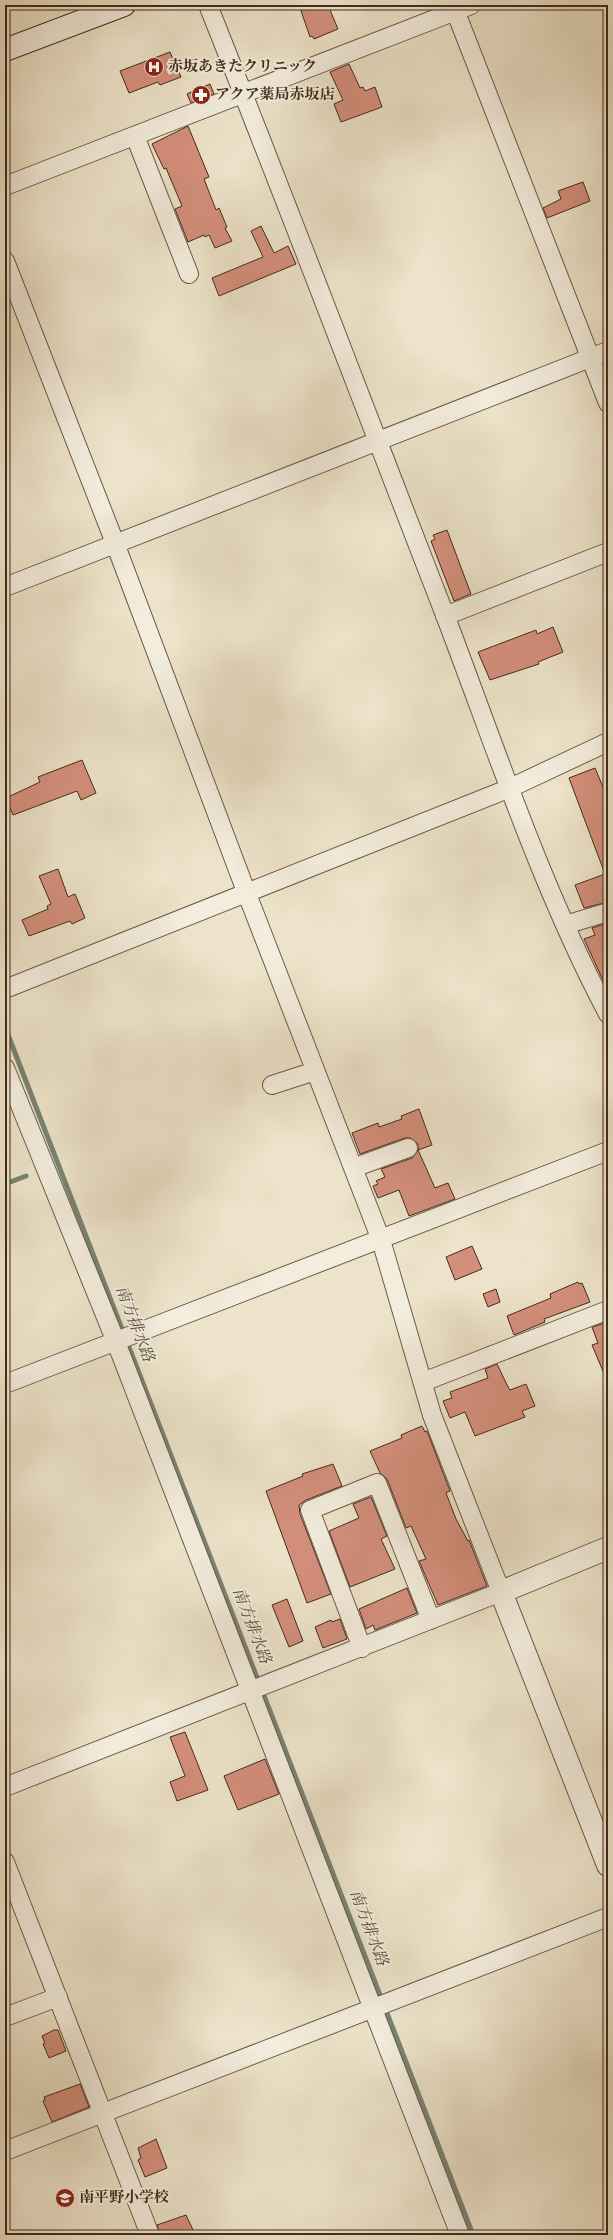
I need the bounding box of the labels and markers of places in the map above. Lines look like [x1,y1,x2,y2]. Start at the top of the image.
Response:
hospital icon: 赤坂あきたクリニック [143,56,165,78]
place label: 赤坂あきたクリニック [168,57,317,78]
pharmacy icon: アクア薬局赤坂店 [190,84,212,106]
place label: アクア薬局赤坂店 [215,85,335,106]
school or university icon: 南平野小学校 [54,2187,76,2209]
place label: 南平野小学校 [79,2188,169,2209]

